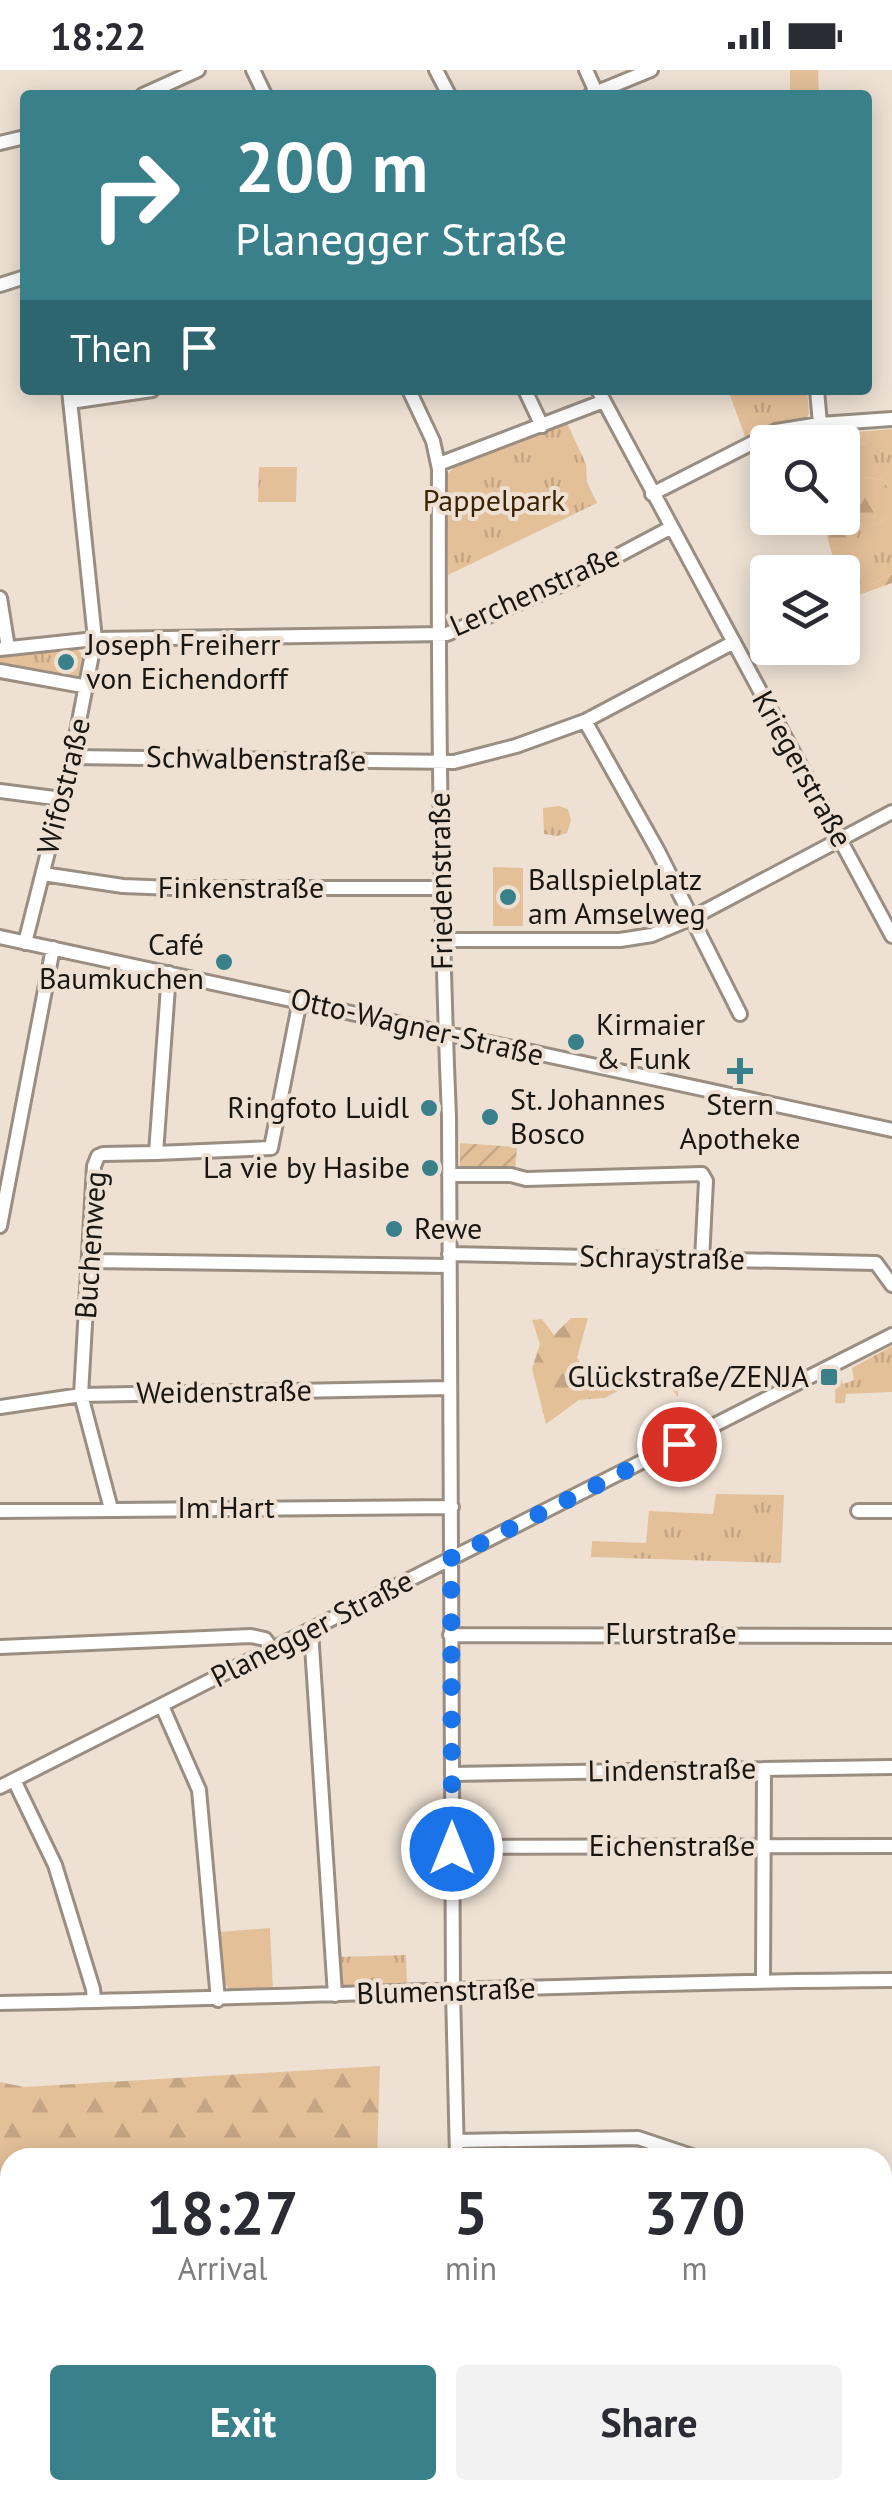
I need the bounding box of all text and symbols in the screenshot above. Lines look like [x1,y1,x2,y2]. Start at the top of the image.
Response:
text: 18:22 [50,11,146,60]
text: 200 m [235,121,428,211]
icon: right [70,130,200,260]
text: Planegger Straße [235,209,567,267]
icon: arrive [172,320,227,375]
text: Then [70,323,152,372]
map controls [750,425,860,665]
button: search [750,425,860,535]
park label: Pappelpark [423,480,566,519]
street label: Lerchenstraße [443,535,625,644]
button: layers [750,555,860,665]
place label: Joseph Freiherr von Eichendorff [84,624,289,697]
marker: Joseph Freiherr von Eichendorff [55,651,77,673]
street label: Kriegerstraße [744,683,862,853]
street label: Wifostraße [27,713,98,858]
street label: Schwalbenstraße [146,736,366,779]
street label: Friedenstraße [418,792,461,970]
place label: Ballspielplatz am Amselweg [528,859,706,932]
street label: Finkenstraße [158,867,324,906]
marker: Ballspielplatz am Amselweg [497,886,519,908]
place label: Café Baumkuchen [39,924,204,997]
marker: Café Baumkuchen [213,951,235,973]
street label: Otto-Wagner-Straße [287,977,548,1074]
place label: Kirmaier & Funk [596,1004,705,1077]
marker: Kirmaier & Funk [565,1031,587,1053]
marker: Stern Apotheke [729,1060,751,1082]
place label: St. Johannes Bosco [510,1079,665,1152]
place label: Stern Apotheke [680,1084,800,1157]
place label: Ringfoto Luidl [227,1087,409,1126]
marker: Ringfoto Luidl [418,1097,440,1119]
marker: St. Johannes Bosco [479,1106,501,1128]
place label: La vie by Hasibe [203,1147,410,1186]
marker: La vie by Hasibe [419,1157,441,1179]
street label: Buchenweg [65,1170,114,1320]
place label: Rewe [414,1208,482,1247]
marker: Rewe [383,1218,405,1240]
street label: Schraystraße [579,1236,745,1277]
place label: Glückstraße/ZENJA [567,1356,809,1395]
marker: Glückstraße/ZENJA [818,1366,840,1388]
street label: Weidenstraße [136,1369,312,1412]
pin [637,1402,722,1487]
icon: arrive [652,1417,707,1472]
street label: Im Hart [177,1487,275,1526]
street label: Planegger Straße [204,1560,419,1695]
street label: Flurstraße [605,1613,737,1652]
street label: Lindenstraße [587,1748,757,1789]
position arrow [400,1797,504,1901]
street label: Eichenstraße [589,1825,755,1864]
street label: Blumenstraße [356,1967,536,2012]
text: 18:27 [146,2173,299,2251]
text: 5 [454,2173,488,2251]
text: 370 [644,2173,746,2251]
text: Arrival [178,2247,267,2289]
text: min [445,2247,497,2289]
text: m [682,2247,708,2289]
button: Exit [50,2365,436,2480]
button: Share [456,2365,842,2480]

